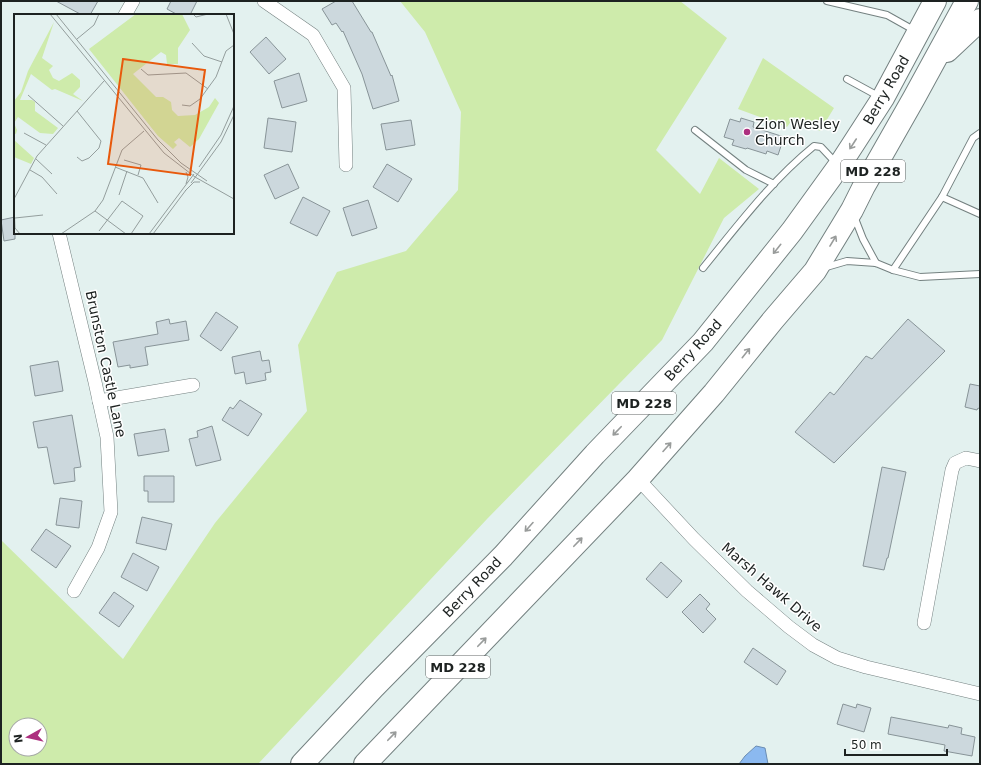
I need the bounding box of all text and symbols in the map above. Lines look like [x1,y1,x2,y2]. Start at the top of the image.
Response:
inset map [14,14,234,234]
street label: Berry Road [860,53,912,127]
place label: Zion Wesley Church [755,116,840,148]
marker: Zion Wesley Church [742,127,752,137]
one-way arrow [849,138,857,149]
road number: MD 228 [841,160,905,182]
one-way arrow [830,235,838,247]
one-way arrow [772,244,781,255]
street label: Brunston Castle Lane [83,289,129,439]
street label: Berry Road [661,316,725,384]
one-way arrow [742,348,751,359]
road number: MD 228 [612,392,676,414]
one-way arrow [612,426,622,436]
one-way arrow [662,441,671,452]
one-way arrow [525,521,534,531]
one-way arrow [573,537,583,547]
street label: Marsh Hawk Drive [719,539,825,635]
street label: Berry Road [439,554,505,620]
one-way arrow [477,637,487,647]
road number: MD 228 [426,656,490,678]
north arrow [8,717,48,757]
one-way arrow [387,731,397,741]
scale bar [845,731,947,757]
text: N [12,733,26,744]
text: 50 m [851,738,882,752]

